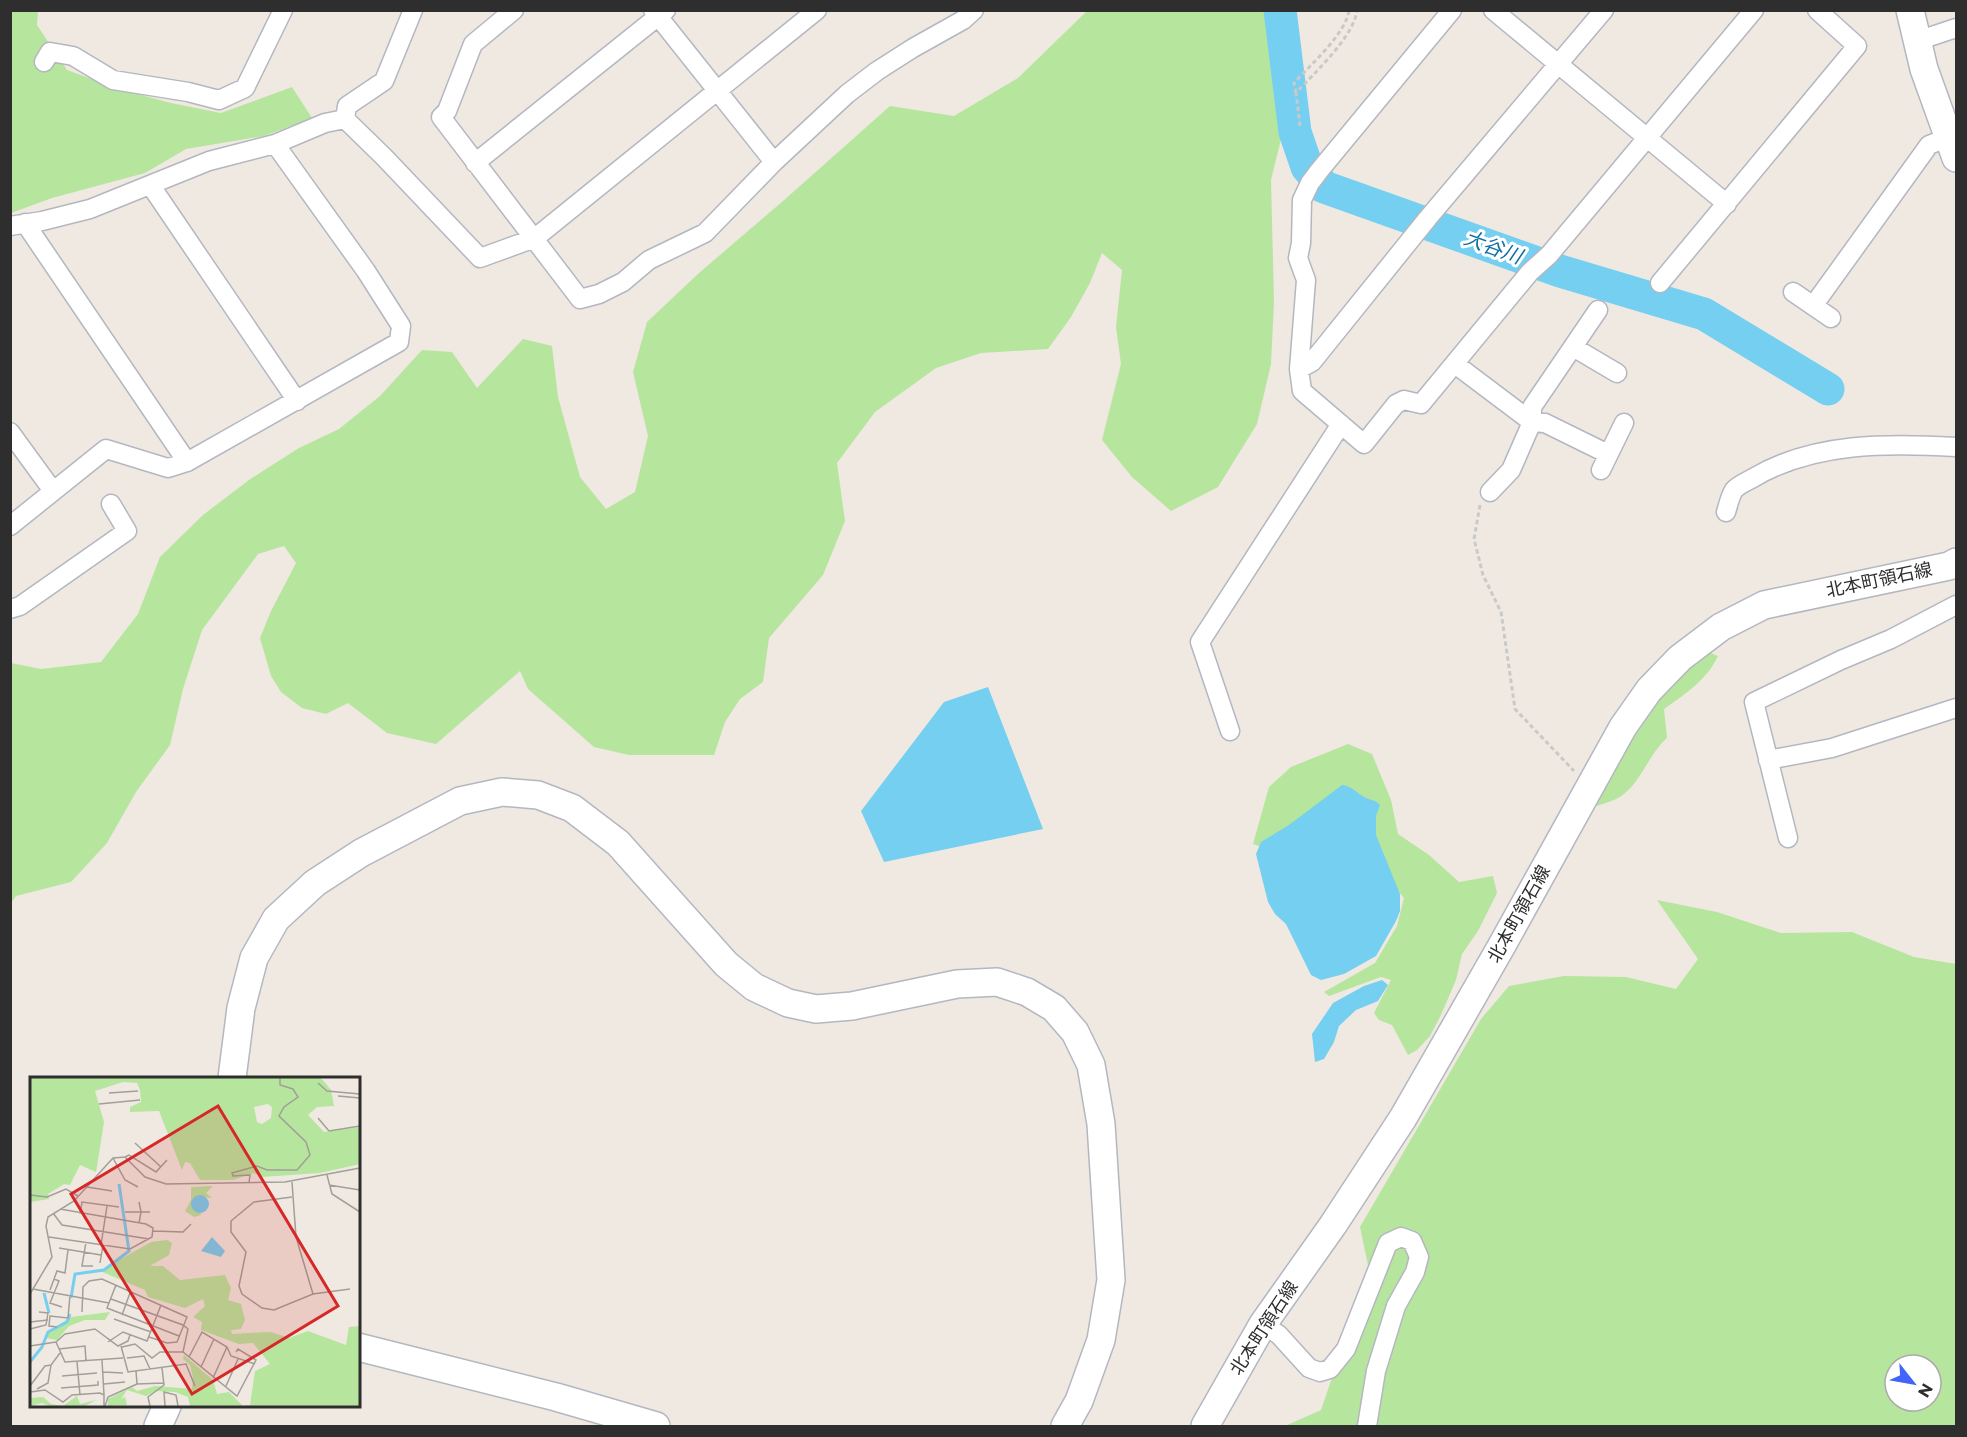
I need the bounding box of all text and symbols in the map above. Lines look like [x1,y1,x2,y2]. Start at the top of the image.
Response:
water label: 大谷川 [1461,225,1527,269]
street label: 北本町領石線 [1824,558,1934,602]
street label: 北本町領石線 [1483,861,1555,967]
inset map [30,1077,360,1407]
street label: 北本町領石線 [1225,1277,1303,1379]
north arrow [1883,1353,1943,1413]
text: N [1914,1380,1937,1401]

